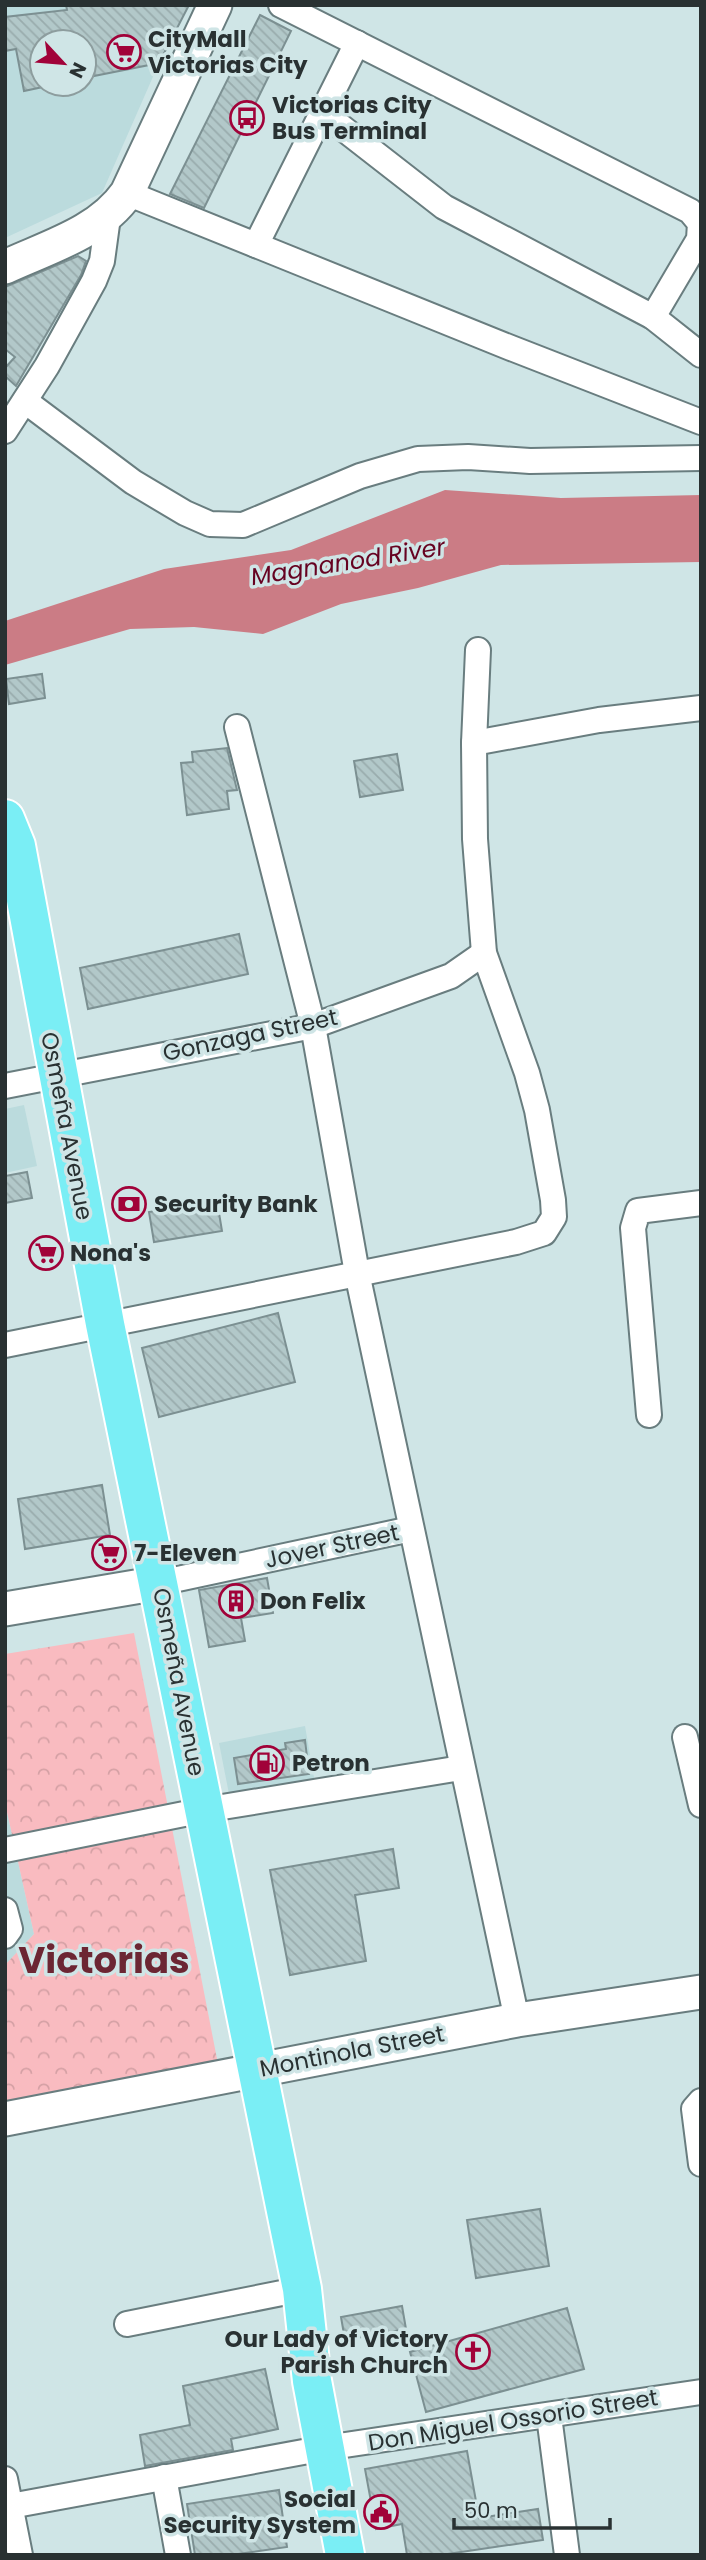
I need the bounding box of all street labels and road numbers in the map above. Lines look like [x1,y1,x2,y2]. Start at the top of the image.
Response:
street label: Gonzaga Street [160,1001,340,1069]
street label: Osmeña Avenue [33,1029,101,1223]
street label: Jover Street [262,1516,402,1576]
street label: Osmeña Avenue [145,1585,213,1779]
street label: Montinola Street [257,2017,447,2085]
street label: Don Miguel Ossorio Street [366,2381,660,2459]

